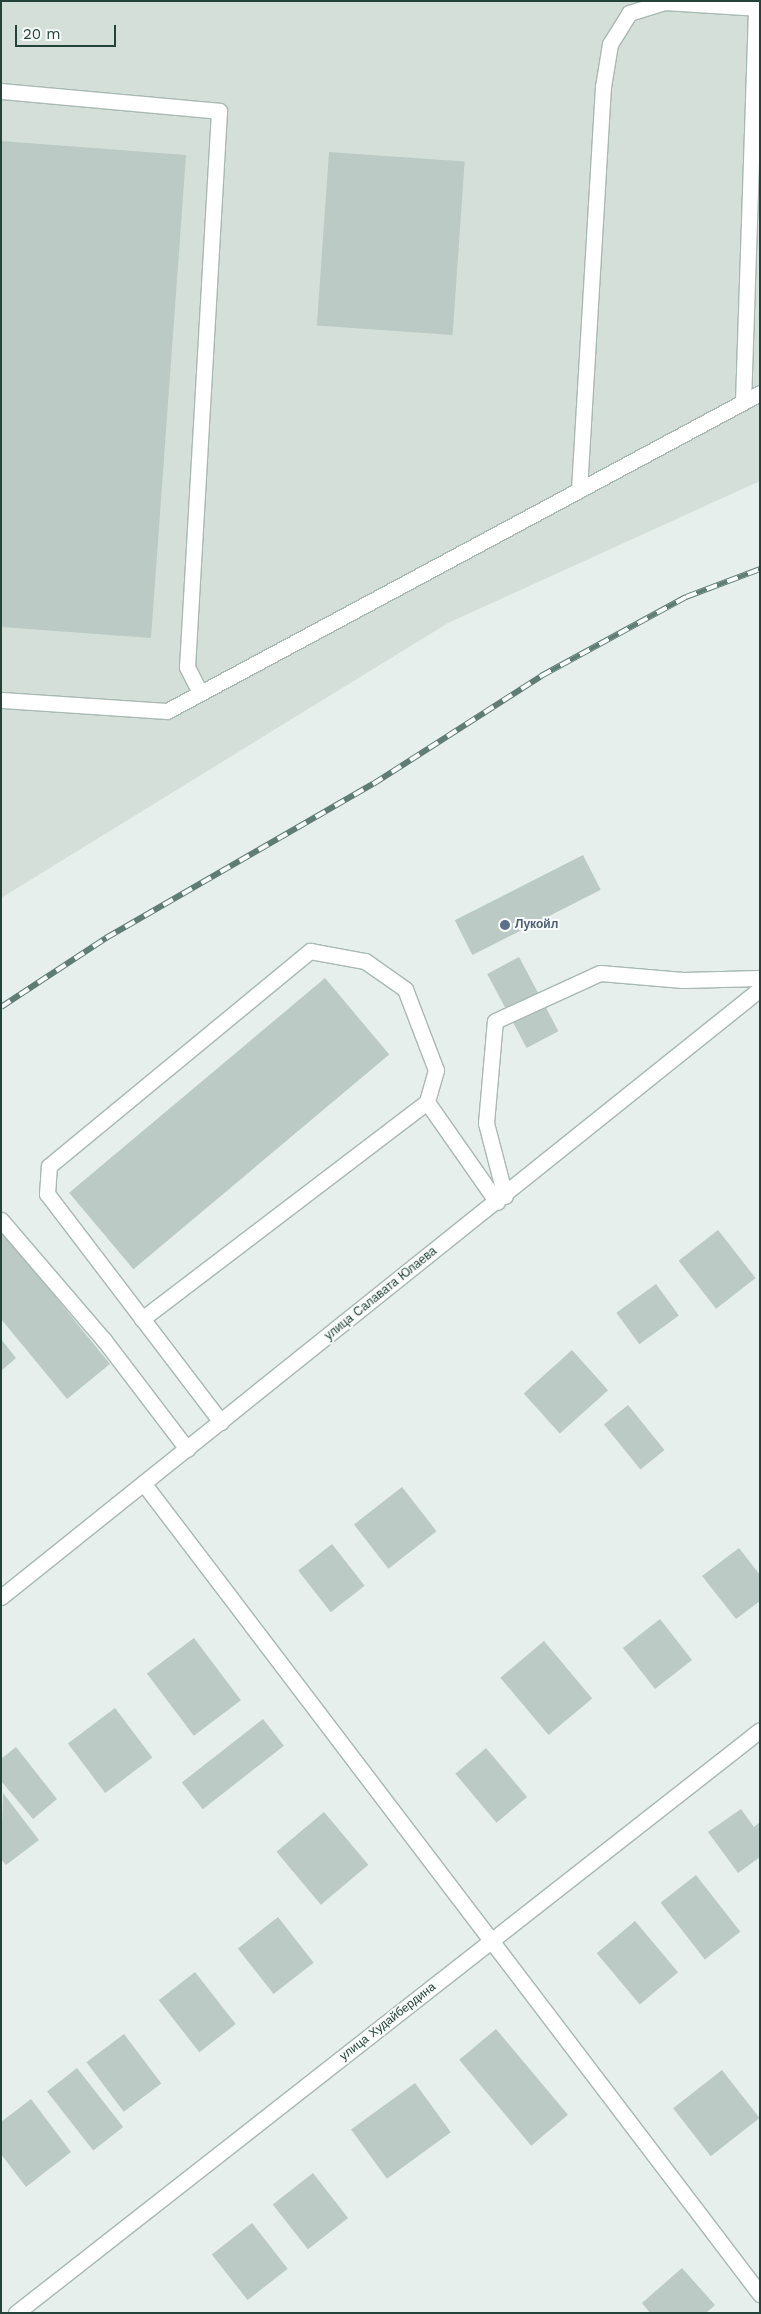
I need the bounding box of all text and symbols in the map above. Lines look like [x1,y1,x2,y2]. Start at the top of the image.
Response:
scale bar [18,15,119,47]
text: 20 m [23,25,61,43]
place label: Лукойл [515,918,558,932]
marker: Лукойл [499,919,511,931]
street label: улица Салавата Юлаева [322,1244,440,1344]
street label: улица Худайбердина [337,1980,439,2064]

